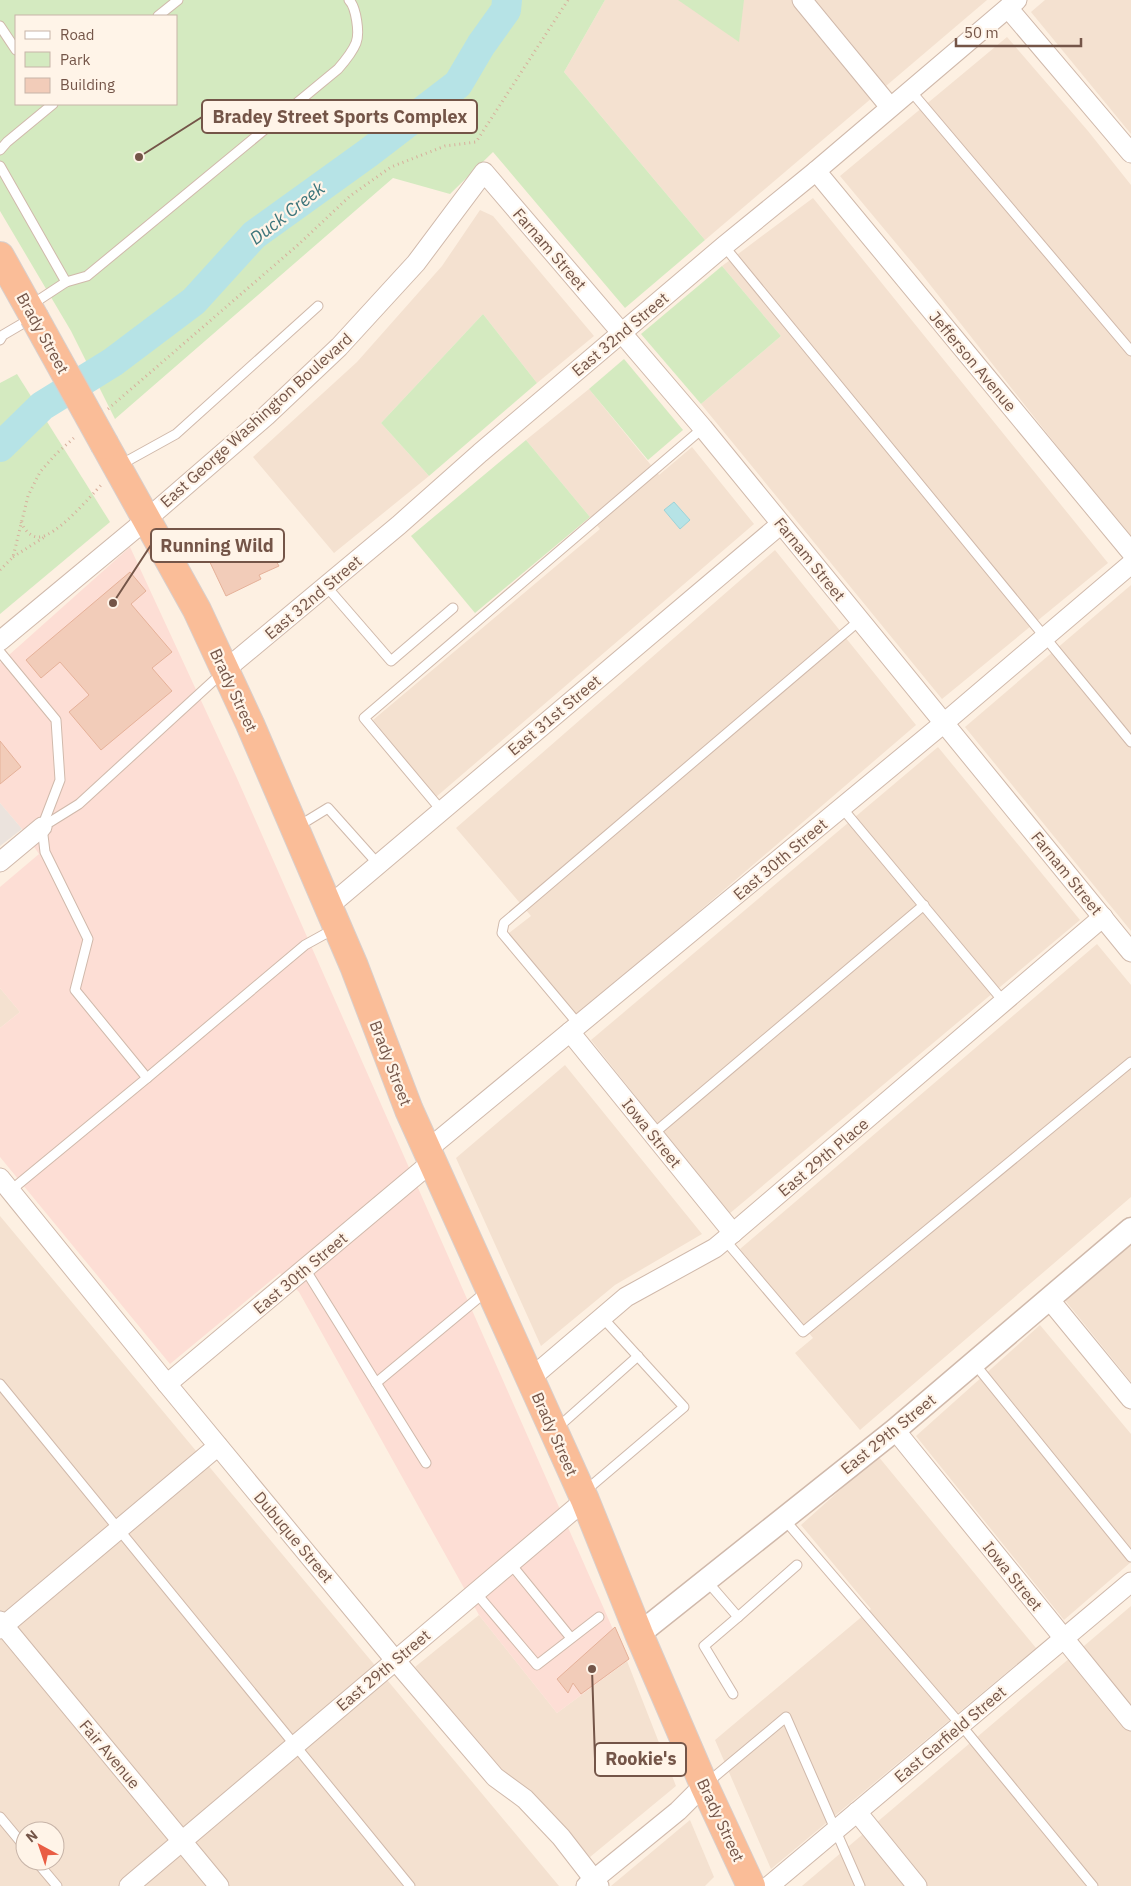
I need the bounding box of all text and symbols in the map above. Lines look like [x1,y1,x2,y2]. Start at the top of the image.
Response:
legend [15,15,178,105]
scale bar [956,15,1081,47]
text: 50 m [964,23,999,42]
text: Road [60,25,95,44]
text: Park [60,50,90,69]
text: Building [60,75,115,94]
callout: Bradey Street Sports Complex [202,100,477,133]
text: Bradey Street Sports Complex [213,105,467,128]
water label: Duck Creek [245,176,330,250]
street label: Farnam Street [509,204,591,294]
street label: East 32nd Street [568,288,672,380]
street label: Brady Street [13,289,73,377]
street label: Jefferson Avenue [925,307,1021,415]
street label: East George Washington Boulevard [156,328,356,512]
street label: Farnam Street [770,513,850,605]
callout: Running Wild [151,529,284,562]
text: Running Wild [160,534,274,557]
street label: East 32nd Street [261,551,365,643]
street label: Brady Street [206,645,262,735]
street label: East 31st Street [503,670,605,760]
street label: East 30th Street [729,814,831,904]
street label: Farnam Street [1027,827,1107,919]
street label: Brady Street [366,1018,416,1108]
street label: Iowa Street [618,1094,686,1172]
street label: East 29th Place [774,1113,872,1201]
street label: East 30th Street [249,1228,351,1318]
street label: Brady Street [528,1389,582,1479]
street label: East 29th Street [836,1390,940,1478]
street label: Dubuque Street [250,1487,338,1587]
street label: Iowa Street [979,1537,1047,1615]
street label: East 29th Street [332,1625,434,1715]
street label: East Garfield Street [890,1681,1010,1787]
street label: Fair Avenue [75,1715,145,1793]
callout: Rookie's [595,1743,686,1776]
text: Rookie's [605,1747,677,1770]
street label: Brady Street [693,1775,749,1865]
north arrow [15,1821,65,1871]
text: N [22,1826,41,1846]

